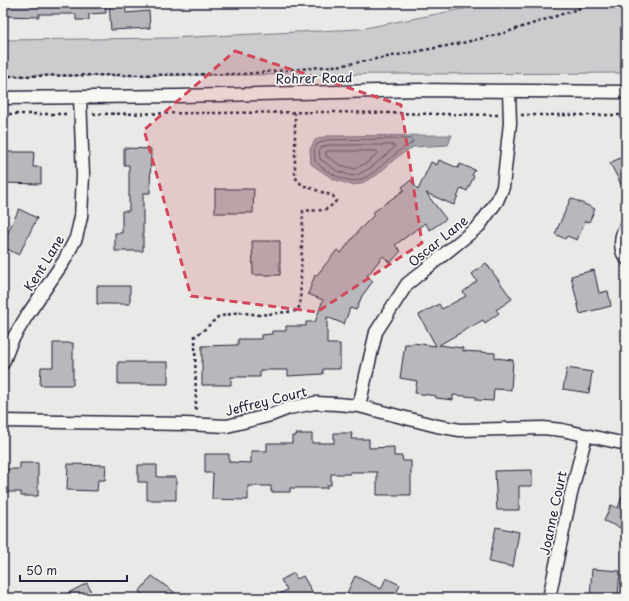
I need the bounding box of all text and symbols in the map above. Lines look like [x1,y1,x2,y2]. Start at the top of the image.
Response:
street label: Rohrer Road [275,67,353,88]
street label: Oscar Lane [404,211,472,271]
street label: Kent Lane [19,231,68,295]
street label: Jeffrey Court [223,381,309,420]
street label: Joanne Court [534,469,571,556]
scale bar [20,557,127,583]
text: 50 m [26,561,57,579]

